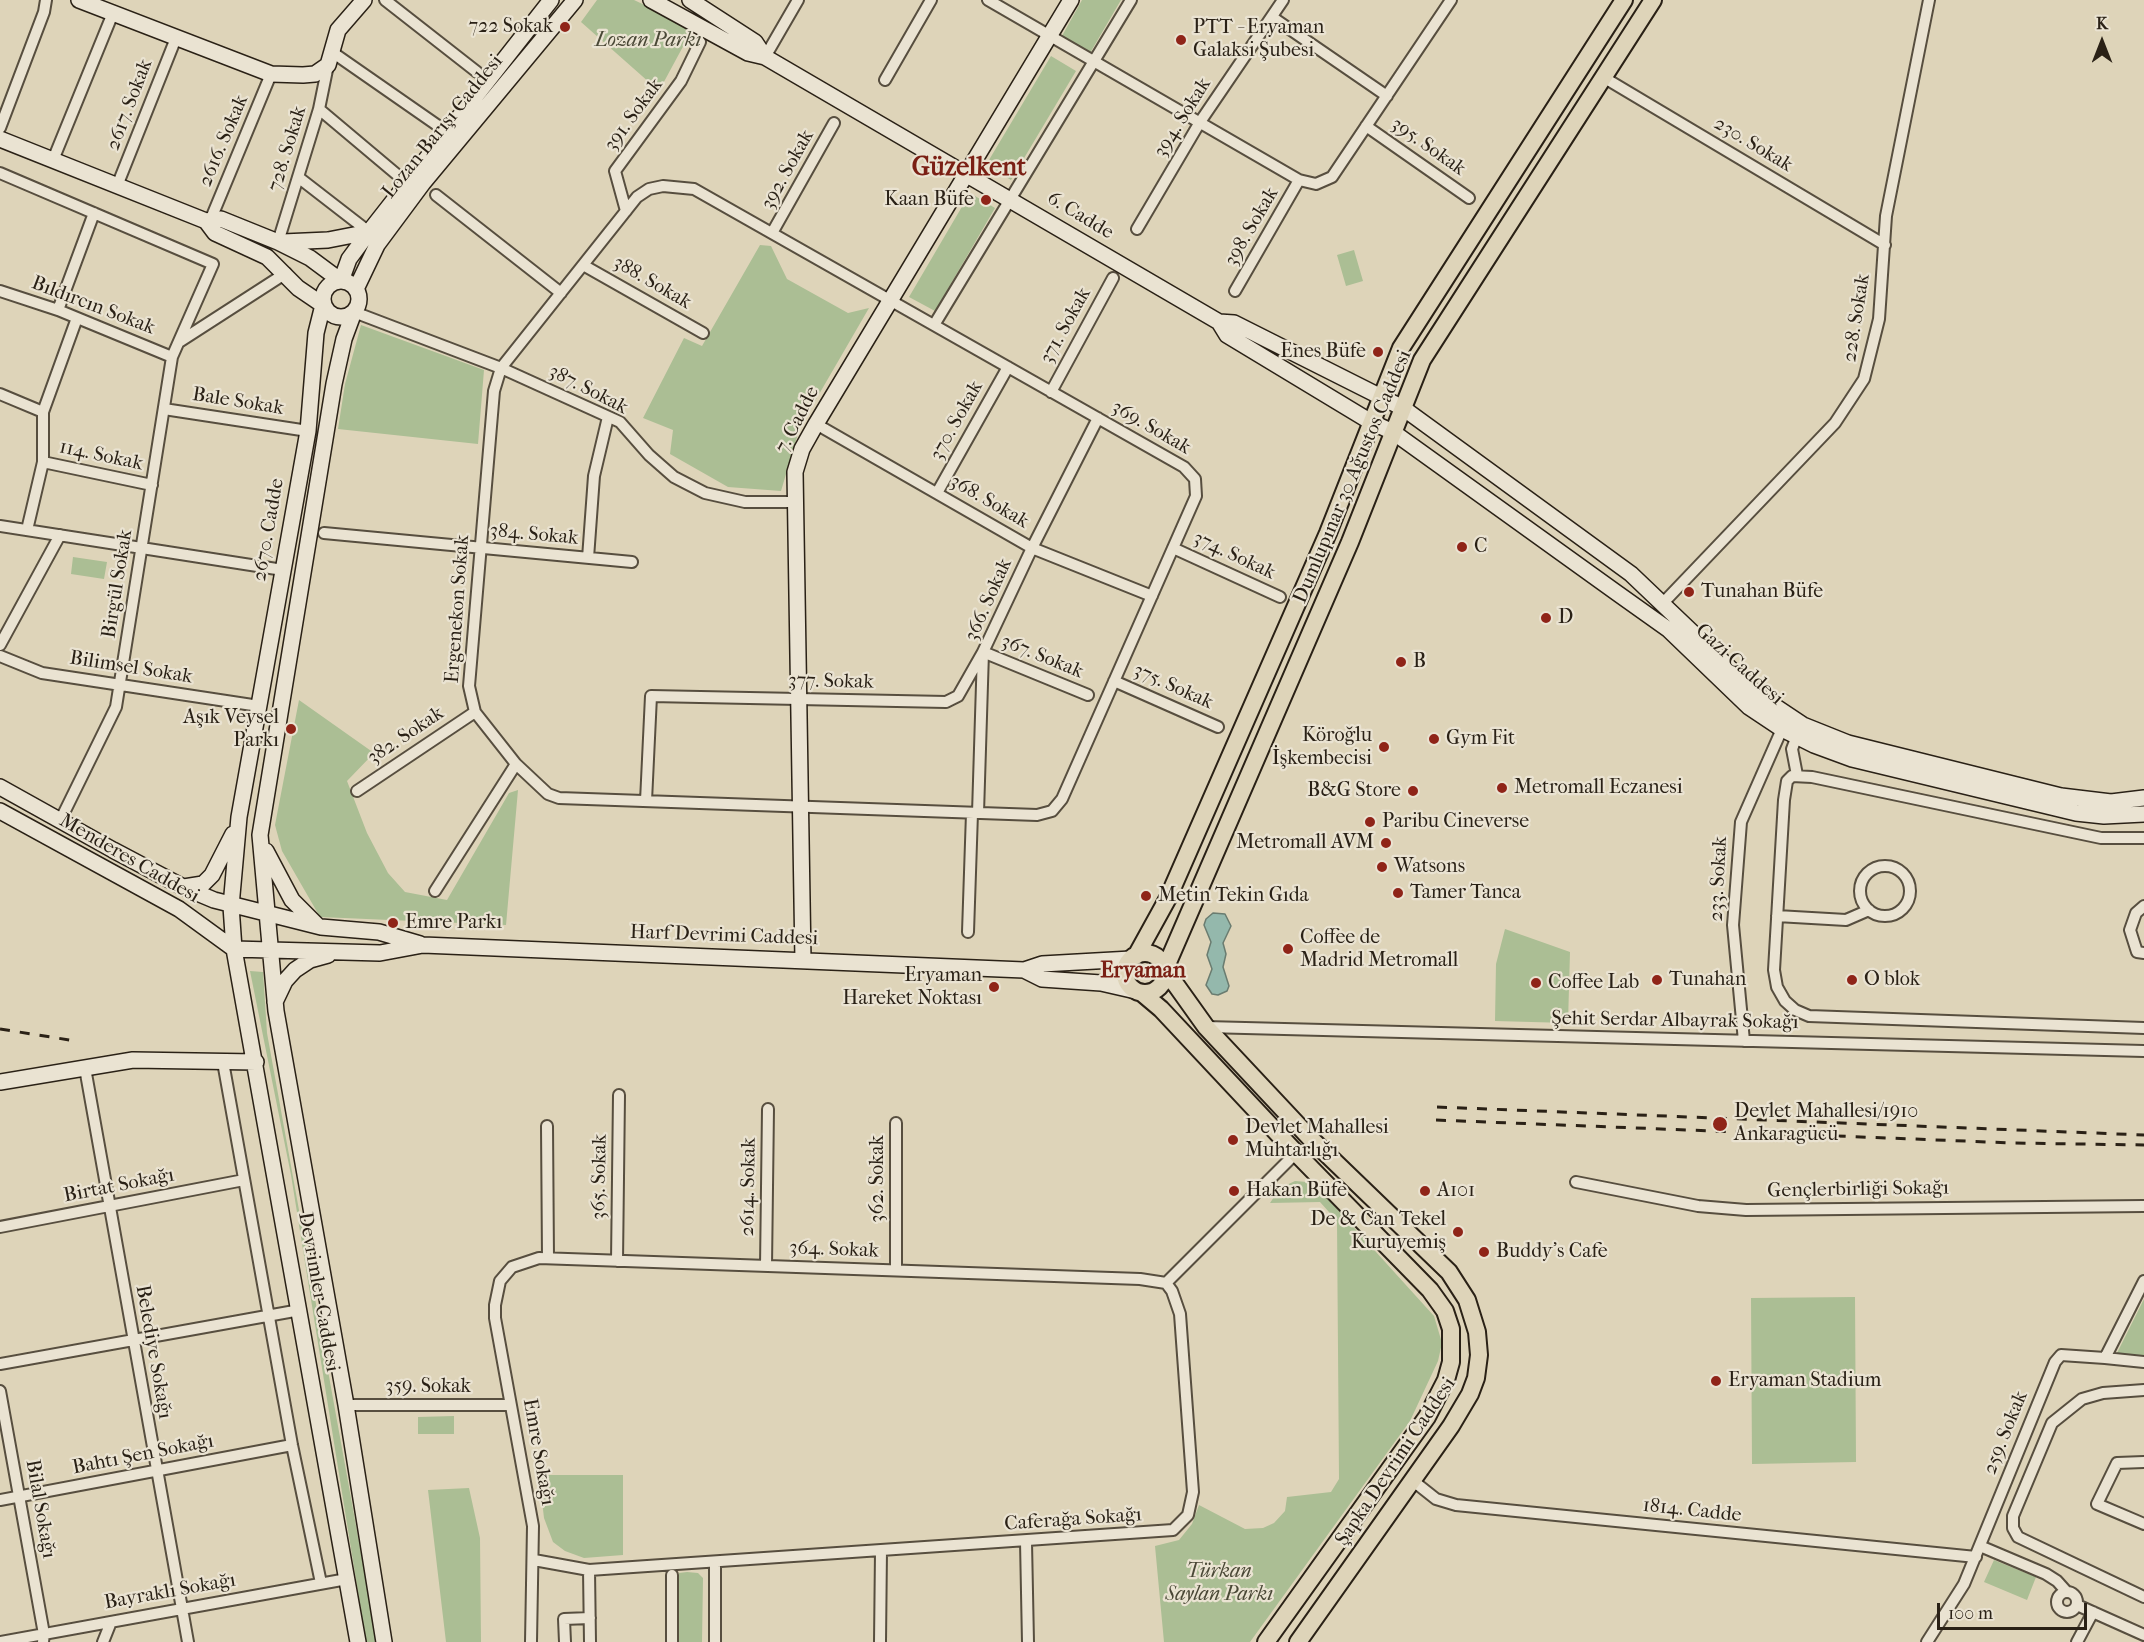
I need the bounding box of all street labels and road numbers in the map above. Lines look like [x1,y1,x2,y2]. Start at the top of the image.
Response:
street label: Lozan Barışı Caddesi [378,50,508,204]
street label: 2617. Sokak [102,56,158,154]
street label: 391. Sokak [600,74,668,156]
street label: 394. Sokak [1149,74,1217,162]
street label: 2616. Sokak [194,92,254,190]
street label: 728. Sokak [264,103,312,195]
street label: 230. Sokak [1709,112,1797,178]
street label: 395. Sokak [1386,113,1470,181]
street label: 392. Sokak [756,126,820,214]
street label: 398. Sokak [1220,183,1284,271]
street label: 6. Cadde [1042,187,1118,245]
street label: 388. Sokak [609,251,695,315]
street label: Bıldırcın Sokak [28,271,158,341]
street label: 228. Sokak [1838,272,1876,364]
street label: 371. Sokak [1035,284,1097,368]
street label: Dumlupınar 30 Ağustos Caddesi [1289,347,1417,607]
street label: 387. Sokak [544,360,632,420]
street label: 370. Sokak [925,377,989,465]
street label: Bale Sokak [191,383,285,421]
street label: 7. Cadde [771,383,825,457]
street label: 369. Sokak [1107,396,1195,460]
street label: 114. Sokak [57,435,145,477]
street label: 368. Sokak [945,470,1033,534]
street label: 2670. Cadde [248,477,290,583]
street label: 384. Sokak [489,519,579,551]
street label: 374. Sokak [1189,527,1279,585]
street label: Birgül Sokak [98,528,138,640]
street label: Ergenekon Sokak [441,534,475,684]
street label: 366. Sokak [960,555,1018,645]
street label: Gazi Caddesi [1690,619,1788,711]
street label: 367. Sokak [997,630,1087,684]
street label: Bilimsel Sokak [68,646,194,690]
street label: 375. Sokak [1129,659,1217,715]
street label: 377. Sokak [788,669,874,695]
street label: 382. Sokak [363,702,449,770]
street label: Menderes Caddesi [55,809,203,909]
street label: 233. Sokak [1705,836,1733,922]
street label: Harf Devrimi Caddesi [629,921,819,951]
street label: Şehit Serdar Albayrak Sokağı [1551,1007,1799,1035]
street label: 365. Sokak [587,1134,613,1220]
street label: 362. Sokak [866,1135,890,1223]
street label: 2614. Sokak [736,1137,762,1237]
street label: Birtat Sokağı [62,1164,176,1208]
street label: Gençlerbirliği Sokağı [1767,1176,1949,1204]
street label: Devrimler Caddesi [292,1210,344,1374]
street label: 364. Sokak [789,1236,879,1264]
street label: Belediye Sokağı [129,1283,177,1421]
street label: Şapka Devrimi Caddesi [1331,1373,1461,1551]
street label: 359. Sokak [385,1375,471,1399]
street label: 259. Sokak [1978,1388,2034,1478]
street label: Emre Sokağı [517,1397,559,1507]
street label: Bahtı Şen Sokağı [70,1430,216,1480]
street label: Bilal Sokağı [20,1458,60,1560]
street label: 1814. Cadde [1641,1494,1743,1528]
street label: Caferağa Sokağı [1004,1503,1142,1537]
street label: Bayraklı Sokağı [103,1569,237,1615]

